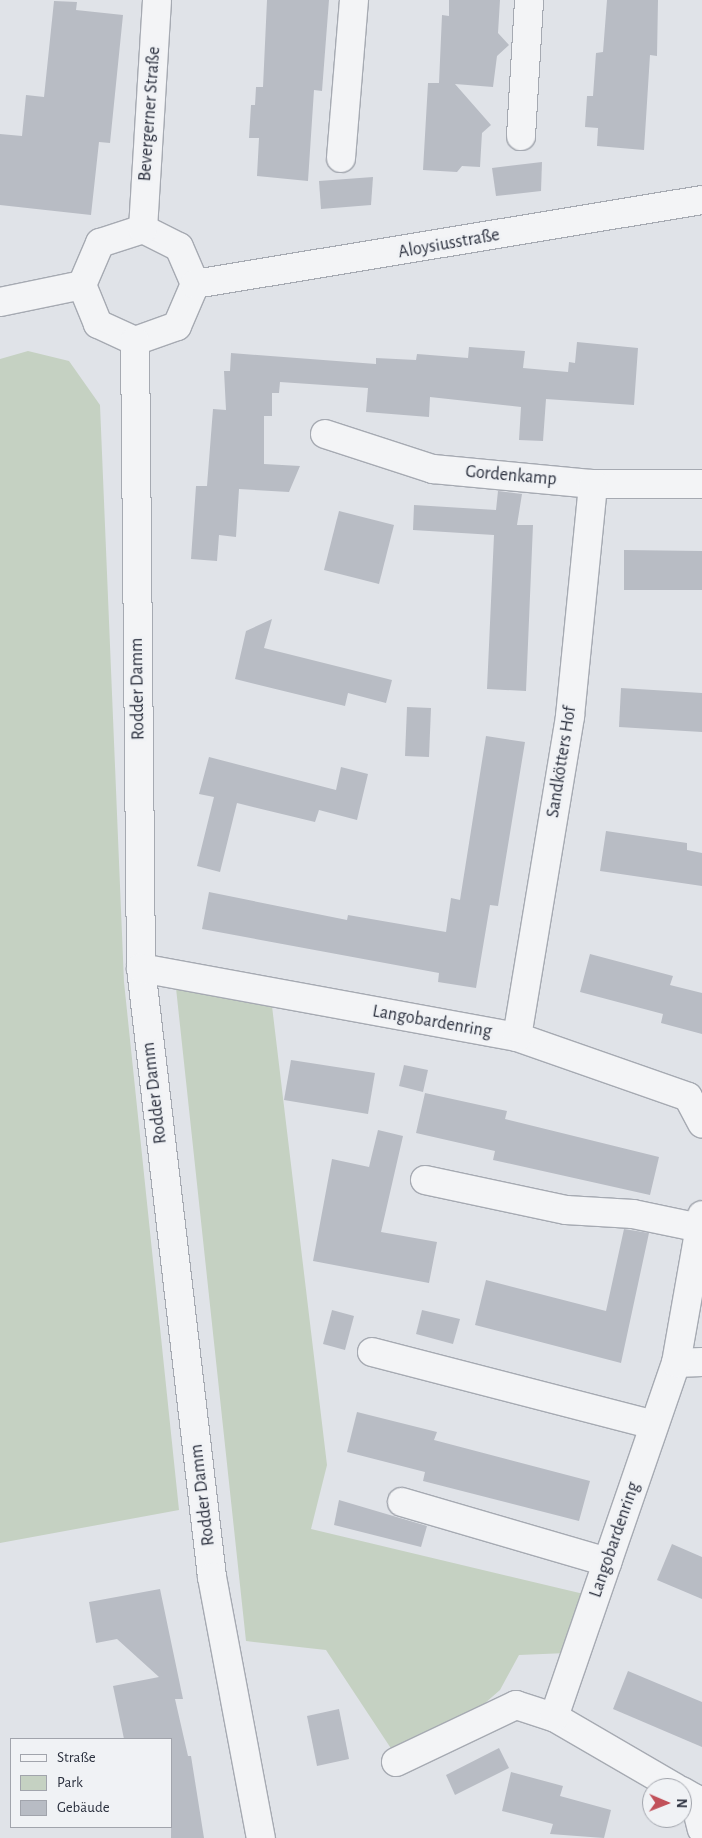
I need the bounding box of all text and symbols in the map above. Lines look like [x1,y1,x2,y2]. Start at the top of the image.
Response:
street label: Bevergerner Straße [135,46,165,182]
street label: Aloysiusstraße [397,224,501,264]
street label: Gordenkamp [465,461,557,491]
street label: Rodder Damm [126,638,150,740]
street label: Sandkötters Hof [543,705,581,819]
street label: Langobardenring [371,1001,493,1043]
street label: Rodder Damm [138,1041,172,1145]
street label: Rodder Damm [186,1443,220,1547]
street label: Langobardenring [585,1479,645,1601]
legend [10,1738,172,1828]
text: Straße [57,1750,96,1765]
text: Park [57,1775,83,1790]
north arrow [642,1778,692,1828]
text: N [674,1798,688,1808]
text: Gebäude [57,1800,110,1815]

